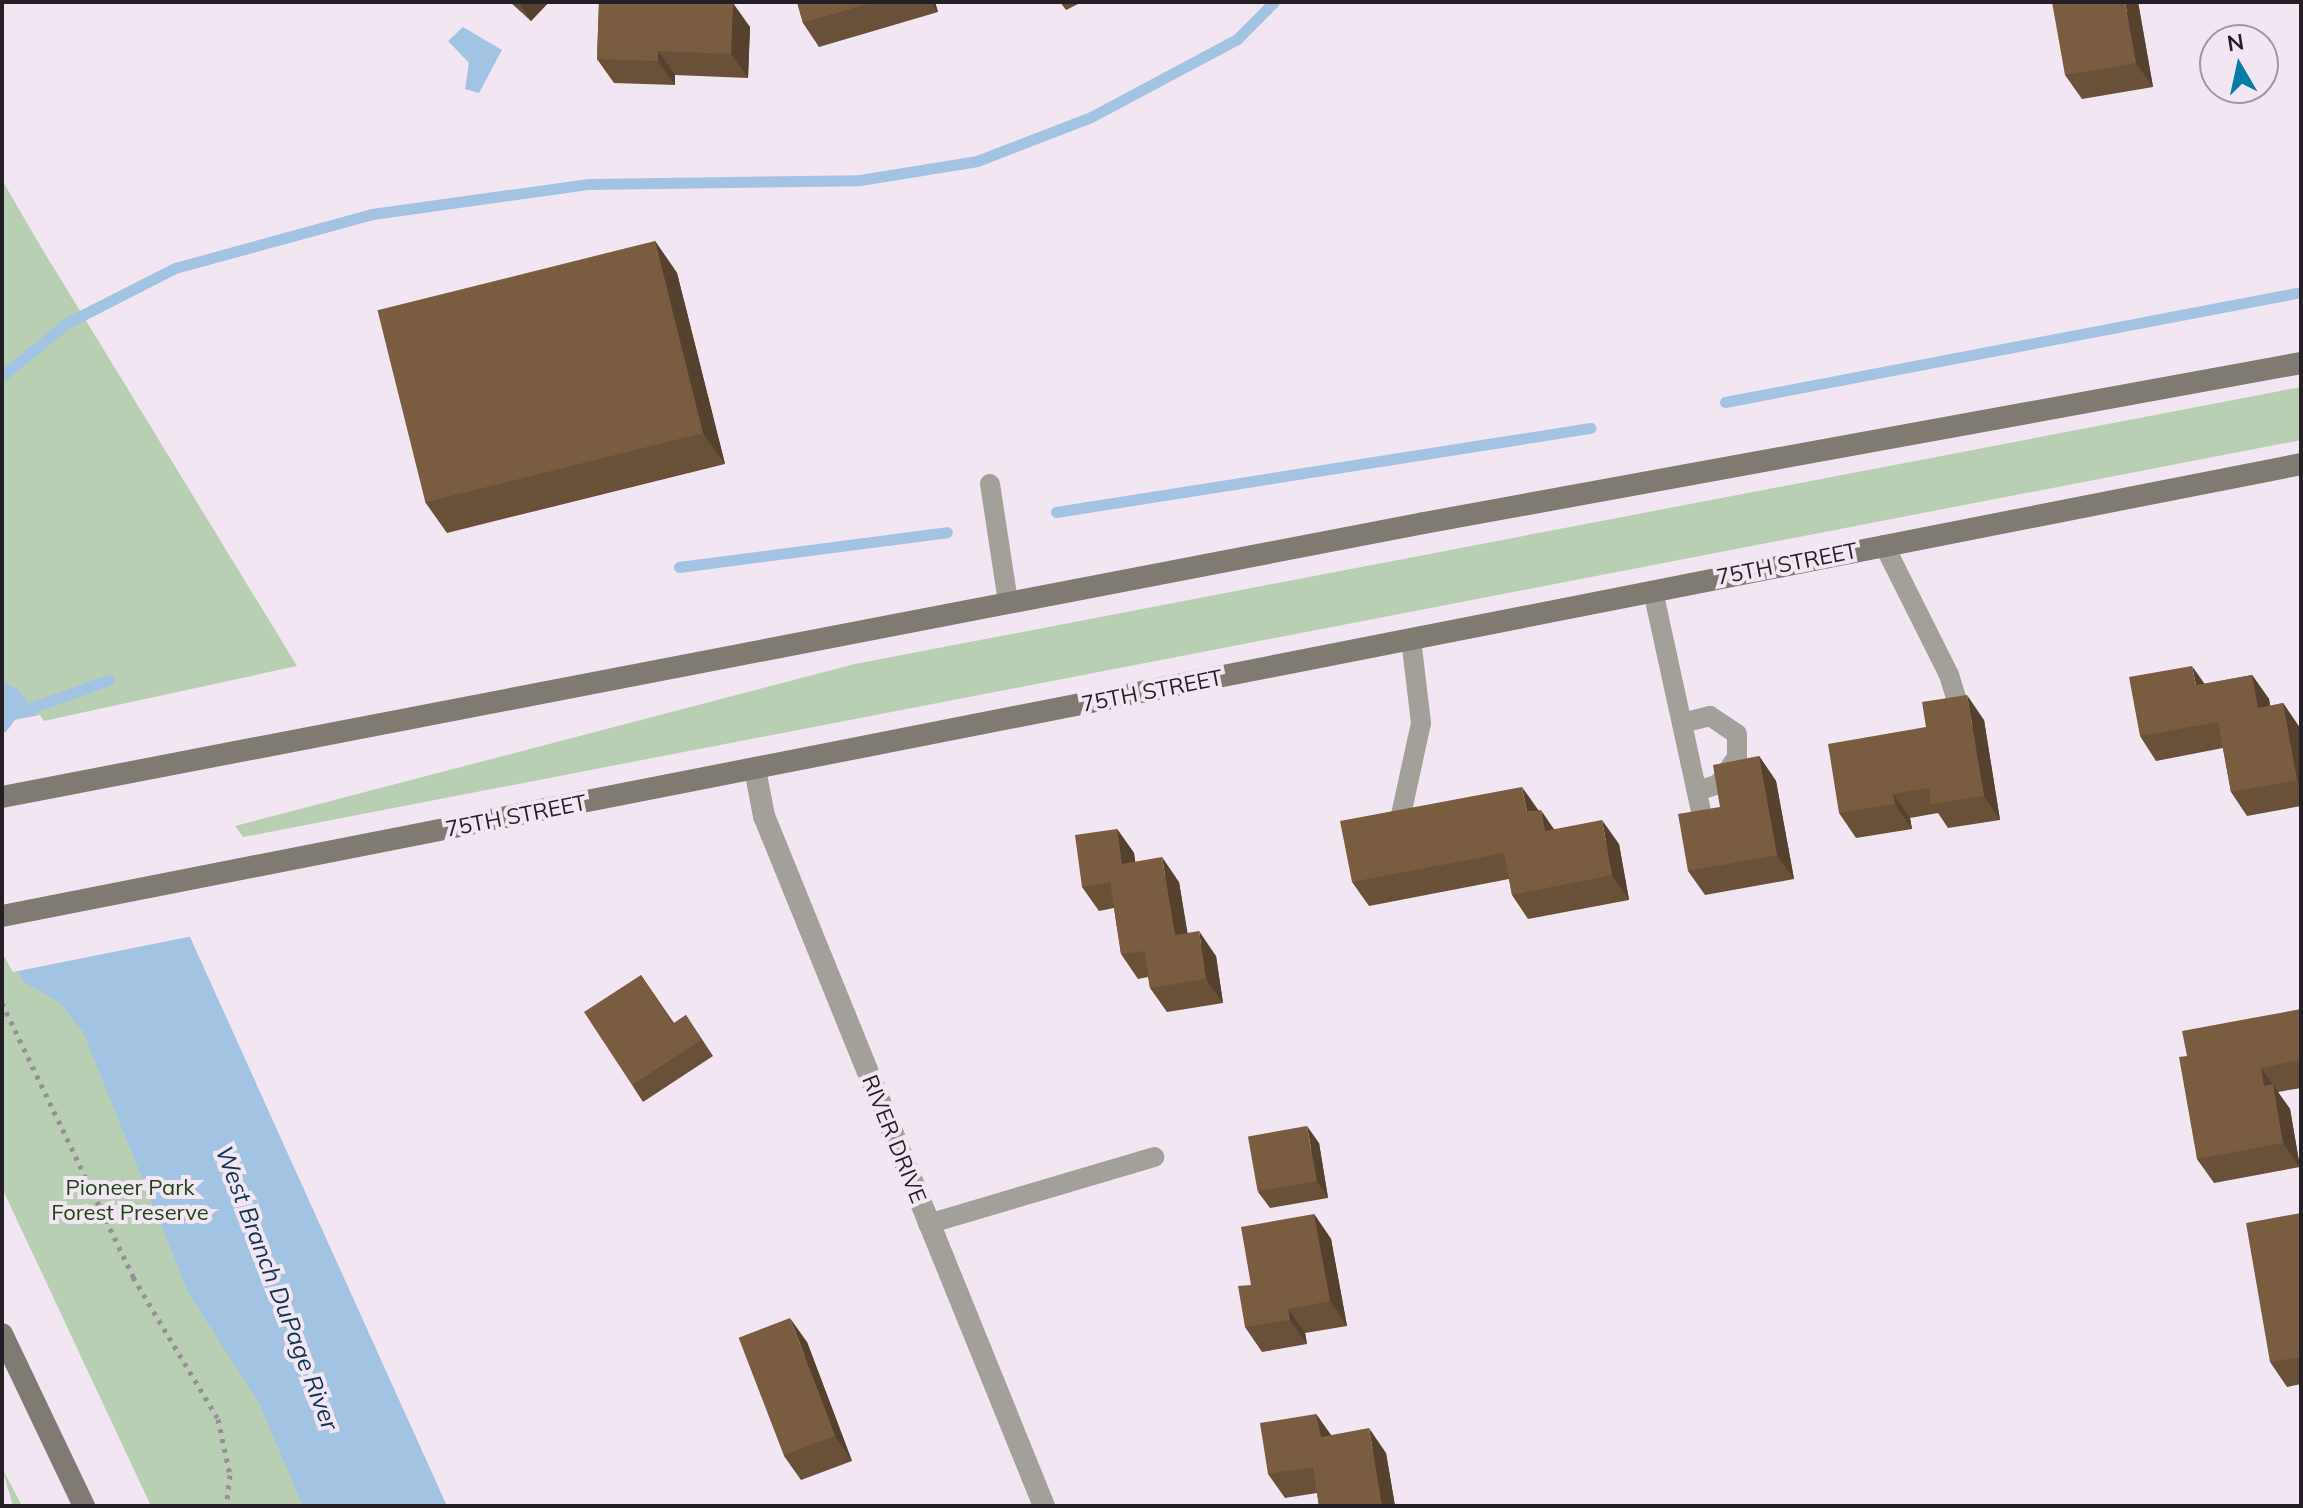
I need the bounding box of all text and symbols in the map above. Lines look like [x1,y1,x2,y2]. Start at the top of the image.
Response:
north arrow [2199,24,2279,104]
text: N [2225,27,2246,57]
street label: 75TH STREET [1714,537,1860,591]
street label: 75TH STREET [1079,664,1225,718]
street label: 75TH STREET [443,789,589,843]
street label: RIVER DRIVE [856,1071,932,1207]
water label: West Branch DuPage River [209,1142,345,1434]
park label: Pioneer Park Forest Preserve [51,1174,209,1226]

